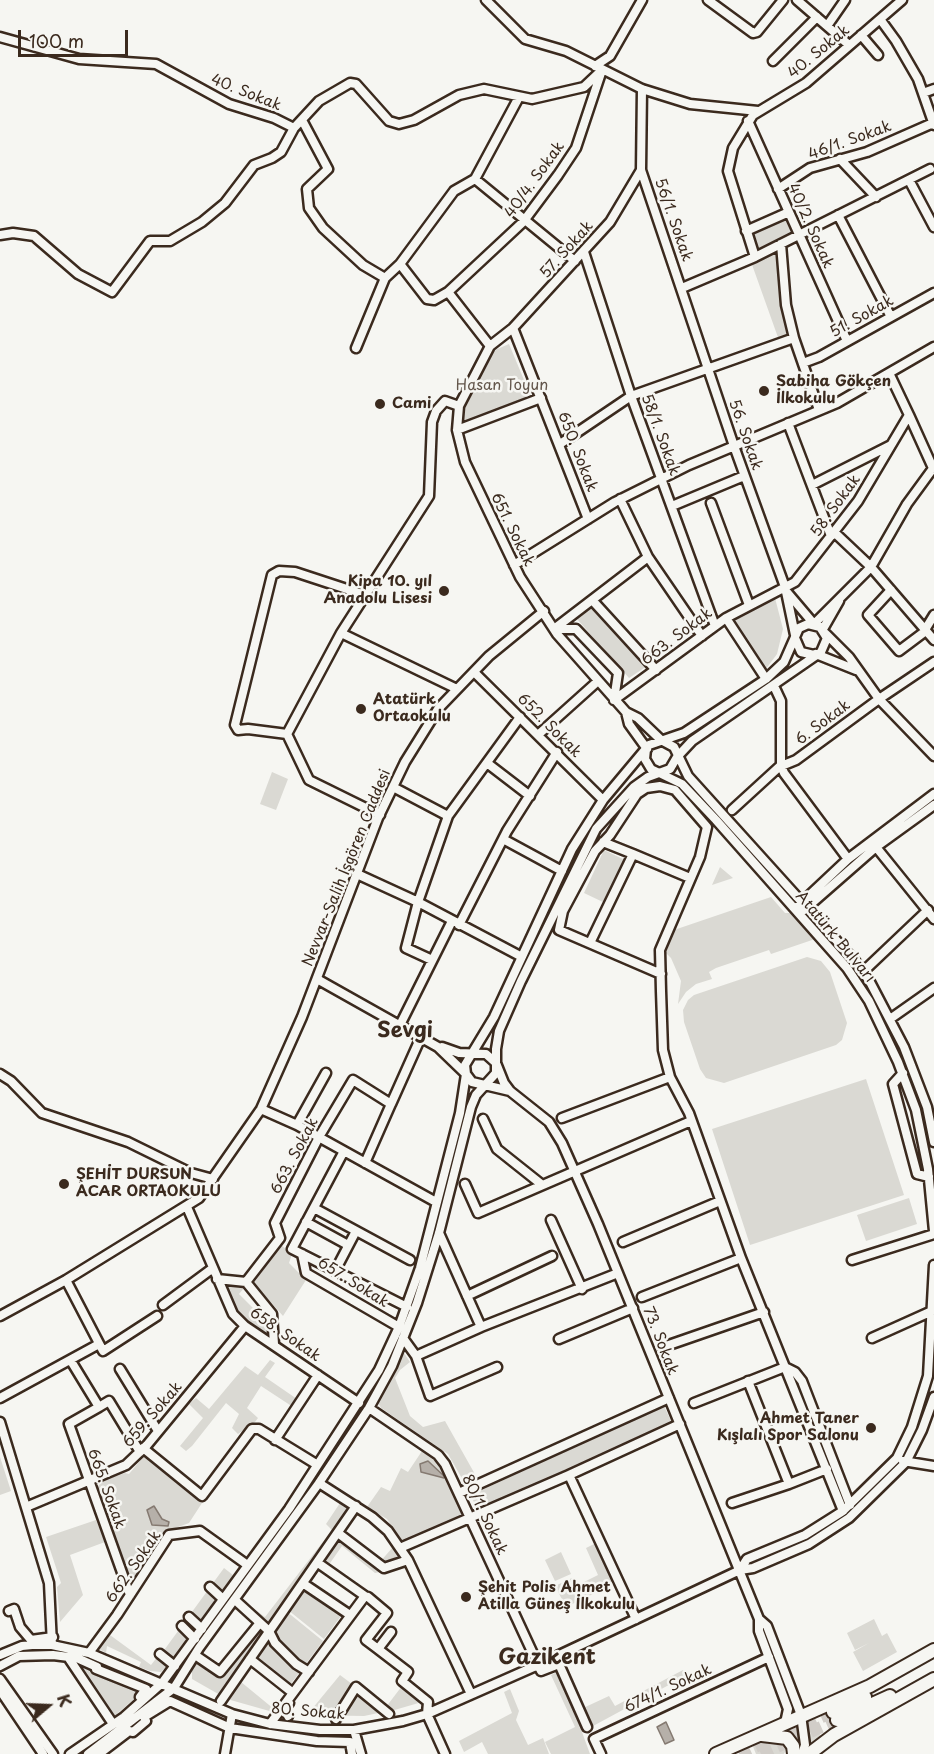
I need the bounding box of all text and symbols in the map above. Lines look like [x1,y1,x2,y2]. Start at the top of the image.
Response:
scale bar [21,18,130,56]
street label: 40. Sokak [784,22,854,82]
text: 100 m [29,27,84,54]
street label: 40. Sokak [208,71,284,115]
street label: 46/1. Sokak [806,118,894,164]
street label: 40/4. Sokak [501,138,569,222]
street label: 56/1. Sokak [650,176,696,264]
street label: 40/2. Sokak [783,181,837,271]
street label: 57. Sokak [537,218,597,282]
street label: 51. Sokak [827,292,897,342]
place label: Sabiha Gökçen İlkokulu [776,373,891,408]
park label: Hasan Toyun [456,377,548,395]
marker: Sabiha Gökçen İlkokulu [757,384,771,398]
street label: 58/1. Sokak [637,392,683,478]
place label: Cami [392,395,431,413]
marker: Cami [373,397,387,411]
street label: 56. Sokak [724,397,766,473]
street label: 650. Sokak [554,410,600,494]
street label: 58. Sokak [807,471,865,541]
street label: 651. Sokak [487,490,537,570]
place label: Kipa 10. yıl Anadolu Lisesi [324,573,432,608]
marker: Kipa 10. yıl Anadolu Lisesi [437,584,451,598]
street label: 663. Sokak [638,605,716,669]
street label: 652. Sokak [513,690,585,762]
place label: Atatürk Ortaokulu [373,691,451,726]
street label: 6. Sokak [792,697,854,749]
marker: Atatürk Ortaokulu [354,702,368,716]
street label: Nevvar-Salih İşgören Caddesi [299,767,395,969]
street label: Atatürk Bulvarı [792,888,878,986]
district label: Sevgi [377,1018,433,1044]
street label: 663. Sokak [267,1115,323,1197]
place label: ŞEHİT DURSUN ACAR ORTAOKULU [76,1166,221,1201]
marker: ŞEHİT DURSUN ACAR ORTAOKULU [57,1177,71,1191]
street label: 657. Sokak [314,1254,392,1312]
street label: 658. Sokak [246,1304,324,1366]
street label: 73. Sokak [639,1304,681,1378]
street label: 659. Sokak [120,1378,186,1452]
place label: Ahmet Taner Kışlalı Spor Salonu [717,1410,859,1445]
marker: Ahmet Taner Kışlalı Spor Salonu [864,1421,878,1435]
street label: 665. Sokak [83,1447,129,1531]
street label: 80/1. Sokak [458,1472,510,1558]
street label: 662. Sokak [103,1528,165,1606]
place label: Şehit Polis Ahmet Atilla Güneş İlkokulu [478,1579,635,1614]
marker: Şehit Polis Ahmet Atilla Güneş İlkokulu [459,1590,473,1604]
district label: Gazikent [498,1645,596,1671]
street label: 674/1. Sokak [622,1661,714,1717]
north arrow [18,1676,78,1736]
text: K [52,1691,78,1710]
street label: 80. Sokak [270,1700,346,1724]

